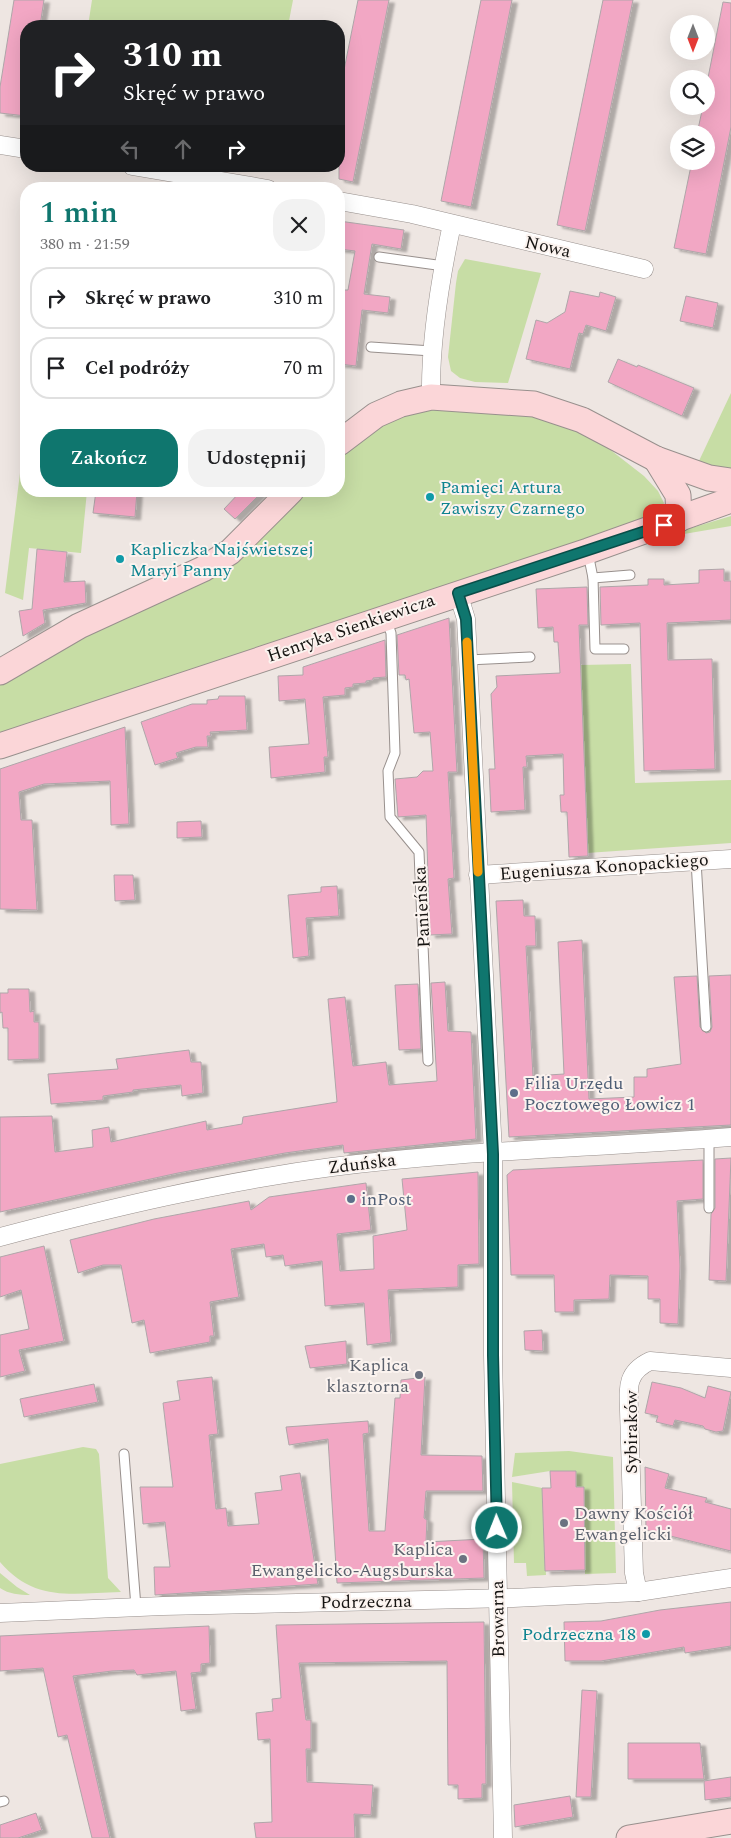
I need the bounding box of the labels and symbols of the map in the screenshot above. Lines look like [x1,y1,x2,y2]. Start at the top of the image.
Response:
north arrow [670,15,715,60]
street label: Nowa [522,229,574,265]
place label: Pamięci Artura Zawiszy Czarnego [440,474,585,522]
marker: Pamięci Artura Zawiszy Czarnego [424,491,436,503]
pin [643,504,685,546]
place label: Kapliczka Najświetszej Maryi Panny [130,536,314,584]
marker: Kapliczka Najświetszej Maryi Panny [114,553,126,565]
street label: Henryka Sienkiewicza [263,586,439,669]
street label: Eugeniusza Konopackiego [499,846,709,888]
street label: Panieńska [406,865,438,948]
place label: Filia Urzędu Pocztowego Łowicz 1 [524,1070,696,1118]
marker: Filia Urzędu Pocztowego Łowicz 1 [508,1087,520,1099]
street label: Zduńska [326,1146,398,1182]
place label: inPost [361,1186,412,1213]
marker: inPost [345,1193,357,1205]
place label: Kaplica klasztorna [326,1352,409,1400]
marker: Kaplica klasztorna [413,1369,425,1381]
street label: Sybiraków [618,1390,645,1474]
place label: Dawny Kościół Ewangelicki [574,1500,693,1548]
position arrow [470,1501,522,1553]
marker: Dawny Kościół Ewangelicki [558,1517,570,1529]
place label: Kaplica Ewangelicko-Augsburska [251,1536,453,1584]
marker: Kaplica Ewangelicko-Augsburska [457,1553,469,1565]
street label: Browarna [484,1580,512,1658]
street label: Podrzeczna [320,1588,412,1616]
place label: Podrzeczna 18 [522,1621,636,1648]
marker: Podrzeczna 18 [640,1628,652,1640]

